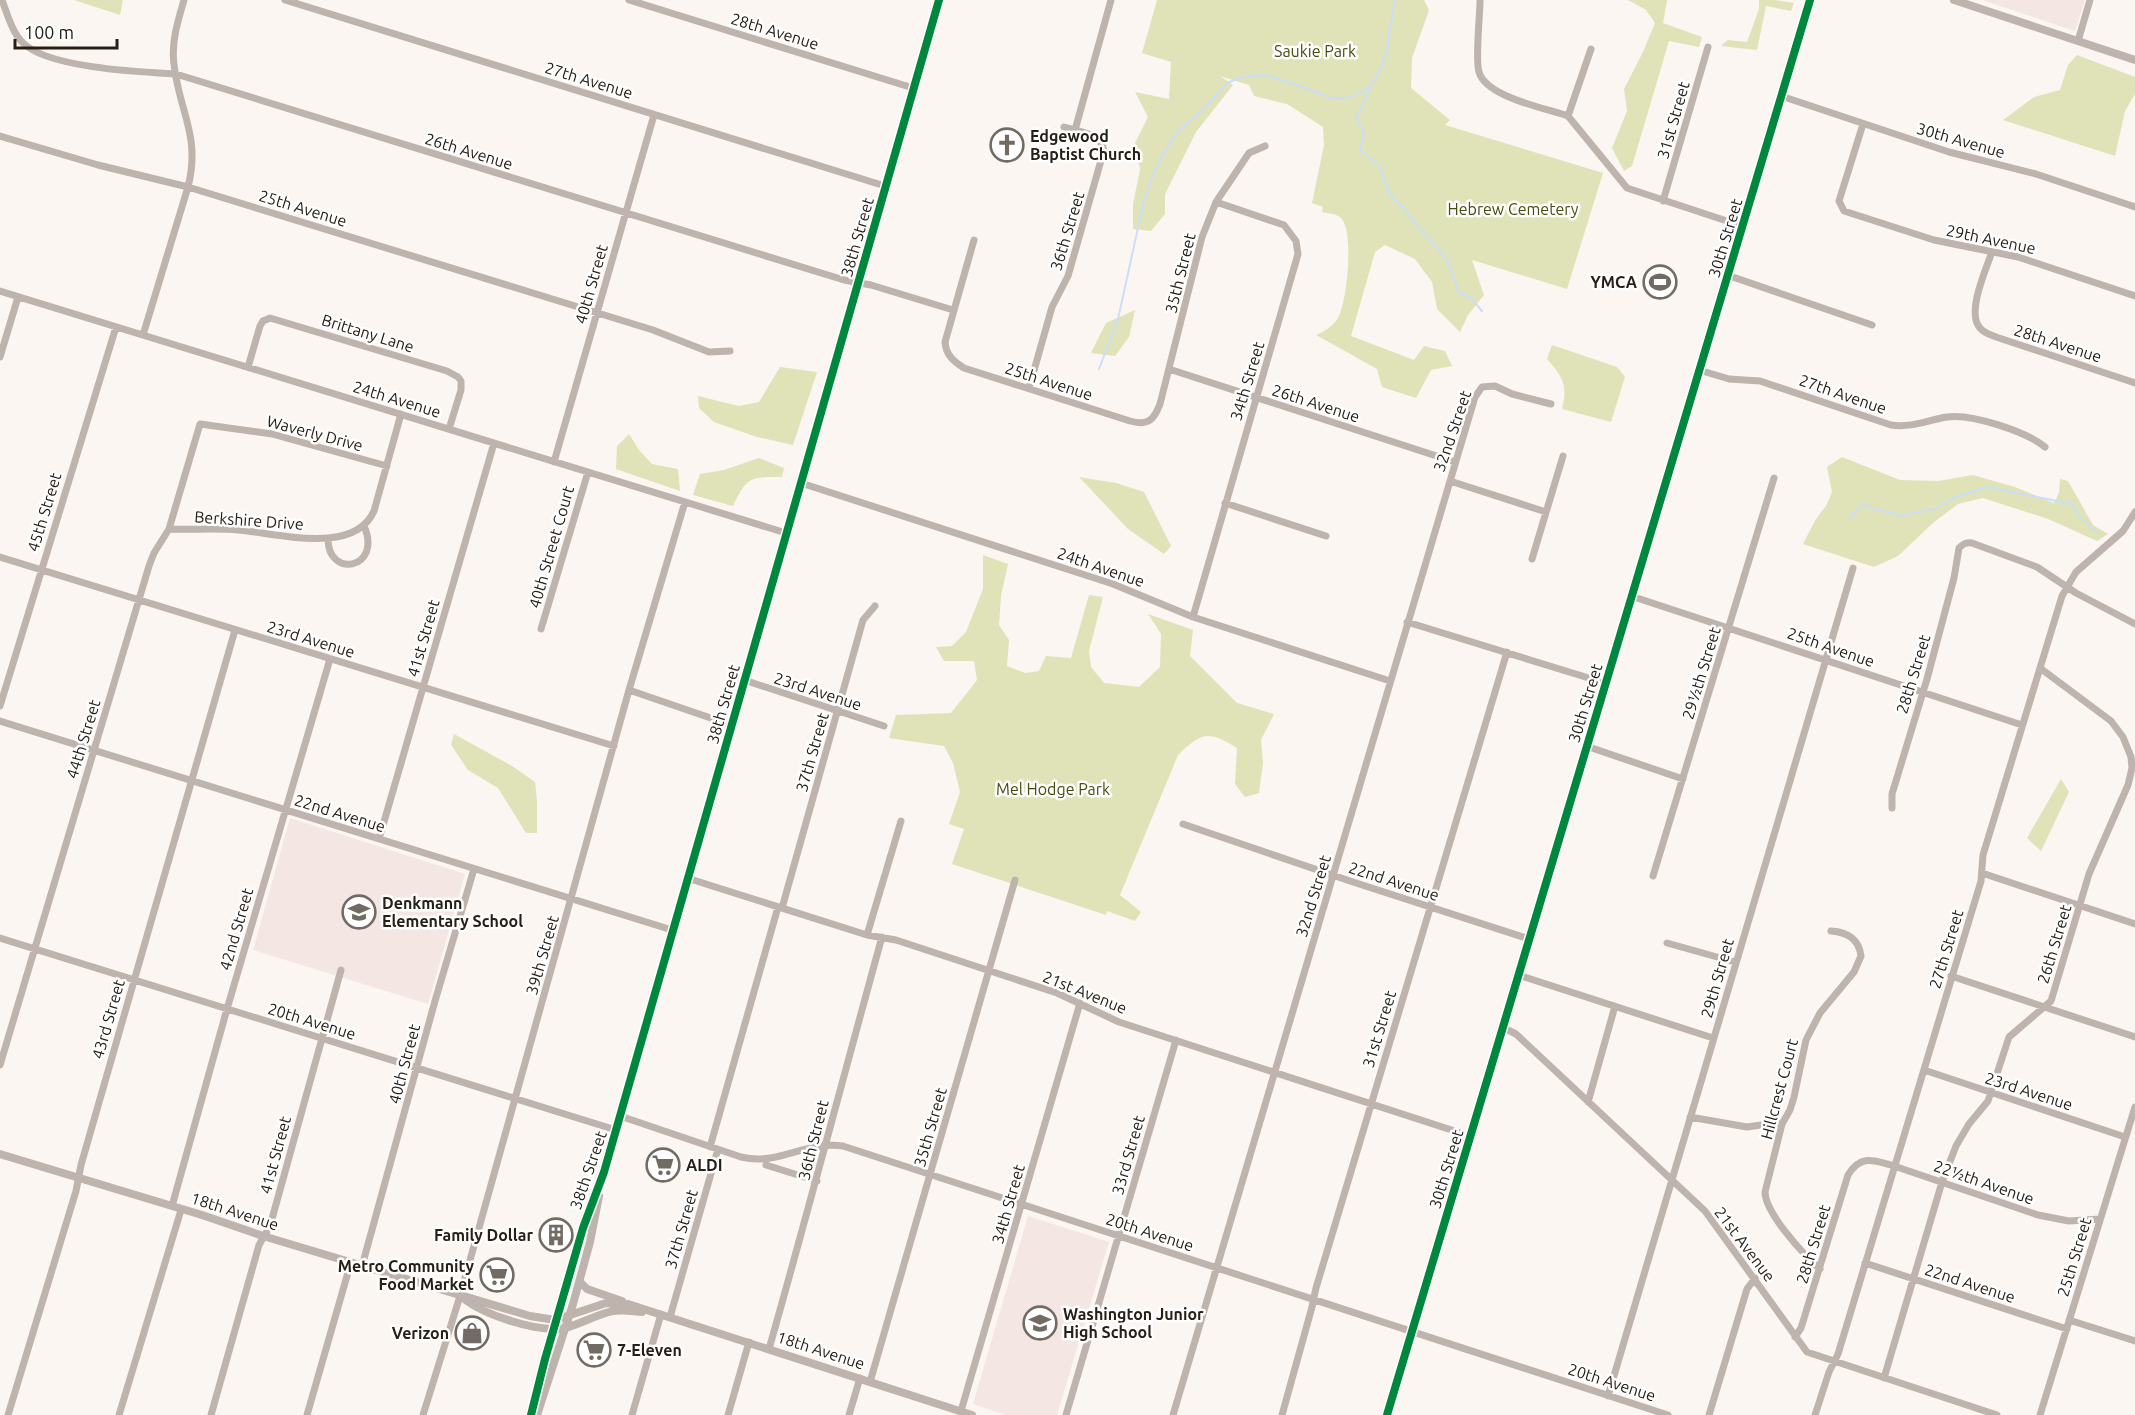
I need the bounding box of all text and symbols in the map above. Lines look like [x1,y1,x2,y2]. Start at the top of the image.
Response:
street label: 28th Avenue [729,9,821,53]
scale bar [15,12,117,50]
text: 100 m [24,22,74,42]
park label: Saukie Park [1274,42,1356,60]
street label: 27th Avenue [543,58,635,102]
street label: 31st Street [1653,79,1693,161]
street label: 30th Avenue [1915,119,2007,161]
church icon: Edgewood Baptist Church [989,127,1025,163]
place label: Edgewood Baptist Church [1030,127,1141,163]
street label: 26th Avenue [423,129,515,173]
street label: 25th Avenue [257,186,349,230]
street label: 36th Street [1046,189,1088,273]
street label: 38th Street [837,195,877,279]
street label: 30th Street [1704,196,1746,280]
park label: Hebrew Cemetery [1448,200,1579,218]
street label: 29th Avenue [1945,221,2037,257]
street label: 35th Street [1161,230,1199,315]
street label: 40th Street [571,242,611,326]
sports icon: YMCA [1642,264,1678,300]
place label: YMCA [1591,273,1638,291]
street label: Brittany Lane [320,310,416,356]
street label: 28th Avenue [2012,320,2104,366]
street label: 34th Street [1226,339,1268,423]
street label: 25th Avenue [1003,358,1095,404]
street label: 27th Avenue [1797,371,1889,417]
street label: 24th Avenue [351,377,443,421]
street label: 26th Avenue [1270,380,1362,426]
street label: 32nd Street [1430,387,1475,474]
street label: Waverly Drive [265,412,365,454]
street label: 45th Street [23,470,65,554]
street label: 40th Street Court [525,483,577,610]
street label: Berkshire Drive [194,507,304,533]
street label: 24th Avenue [1055,544,1147,590]
street label: 41st Street [403,597,443,679]
street label: 23rd Avenue [265,617,357,661]
street label: 29½th Street [1678,624,1724,721]
street label: 25th Avenue [1785,624,1877,670]
street label: 28th Street [1892,632,1934,716]
street label: 30th Street [1564,661,1606,745]
street label: 38th Street [703,662,743,746]
street label: 23rd Avenue [772,668,864,714]
street label: 44th Street [62,697,104,781]
street label: 37th Street [792,710,832,794]
park label: Mel Hodge Park [996,780,1110,798]
street label: 22nd Avenue [292,791,388,835]
street label: 32nd Street [1292,852,1334,939]
street label: 22nd Avenue [1346,858,1442,904]
street label: 42nd Street [216,885,257,972]
school or university icon: Denkmann Elementary School [341,894,377,930]
place label: Denkmann Elementary School [382,894,523,930]
street label: 26th Street [2033,902,2075,986]
street label: 27th Street [1925,907,1967,991]
street label: 39th Street [522,913,562,997]
street label: 29th Street [1697,936,1737,1020]
street label: 21st Avenue [1040,967,1130,1017]
street label: 43rd Street [88,977,128,1061]
street label: 31st Street [1359,988,1399,1070]
street label: 20th Avenue [266,999,358,1043]
street label: 40th Street [385,1021,423,1106]
street label: Hillcrest Court [1757,1036,1801,1141]
street label: 23rd Avenue [1983,1068,2075,1114]
street label: 35th Street [910,1085,950,1169]
street label: 36th Street [794,1097,832,1182]
street label: 33rd Street [1108,1113,1148,1197]
street label: 41st Street [256,1114,294,1196]
street label: 30th Street [1425,1127,1467,1211]
street label: 38th Street [566,1128,610,1212]
supermarket icon: ALDI [645,1147,681,1183]
place label: ALDI [686,1156,723,1174]
street label: 22½th Avenue [1931,1156,2037,1208]
street label: 34th Street [988,1162,1028,1246]
street label: 37th Street [661,1187,701,1271]
street label: 18th Avenue [189,1188,281,1234]
street label: 28th Street [1792,1202,1834,1286]
street label: 21st Avenue [1711,1203,1779,1285]
street label: 20th Avenue [1104,1209,1196,1255]
street label: 25th Street [2053,1215,2095,1299]
building icon: Family Dollar [538,1217,574,1253]
place label: Family Dollar [434,1226,533,1244]
place label: Metro Community Food Market [338,1257,474,1293]
supermarket icon: Metro Community Food Market [479,1257,515,1293]
street label: 22nd Avenue [1922,1260,2018,1306]
school or university icon: Washington Junior High School [1022,1305,1058,1341]
place label: Washington Junior High School [1063,1305,1204,1341]
shop icon: Verizon [454,1315,490,1351]
place label: Verizon [392,1324,449,1342]
street label: 18th Avenue [775,1327,867,1373]
supermarket icon: 7-Eleven [576,1332,612,1368]
place label: 7-Eleven [617,1341,682,1359]
street label: 20th Avenue [1566,1359,1658,1405]

